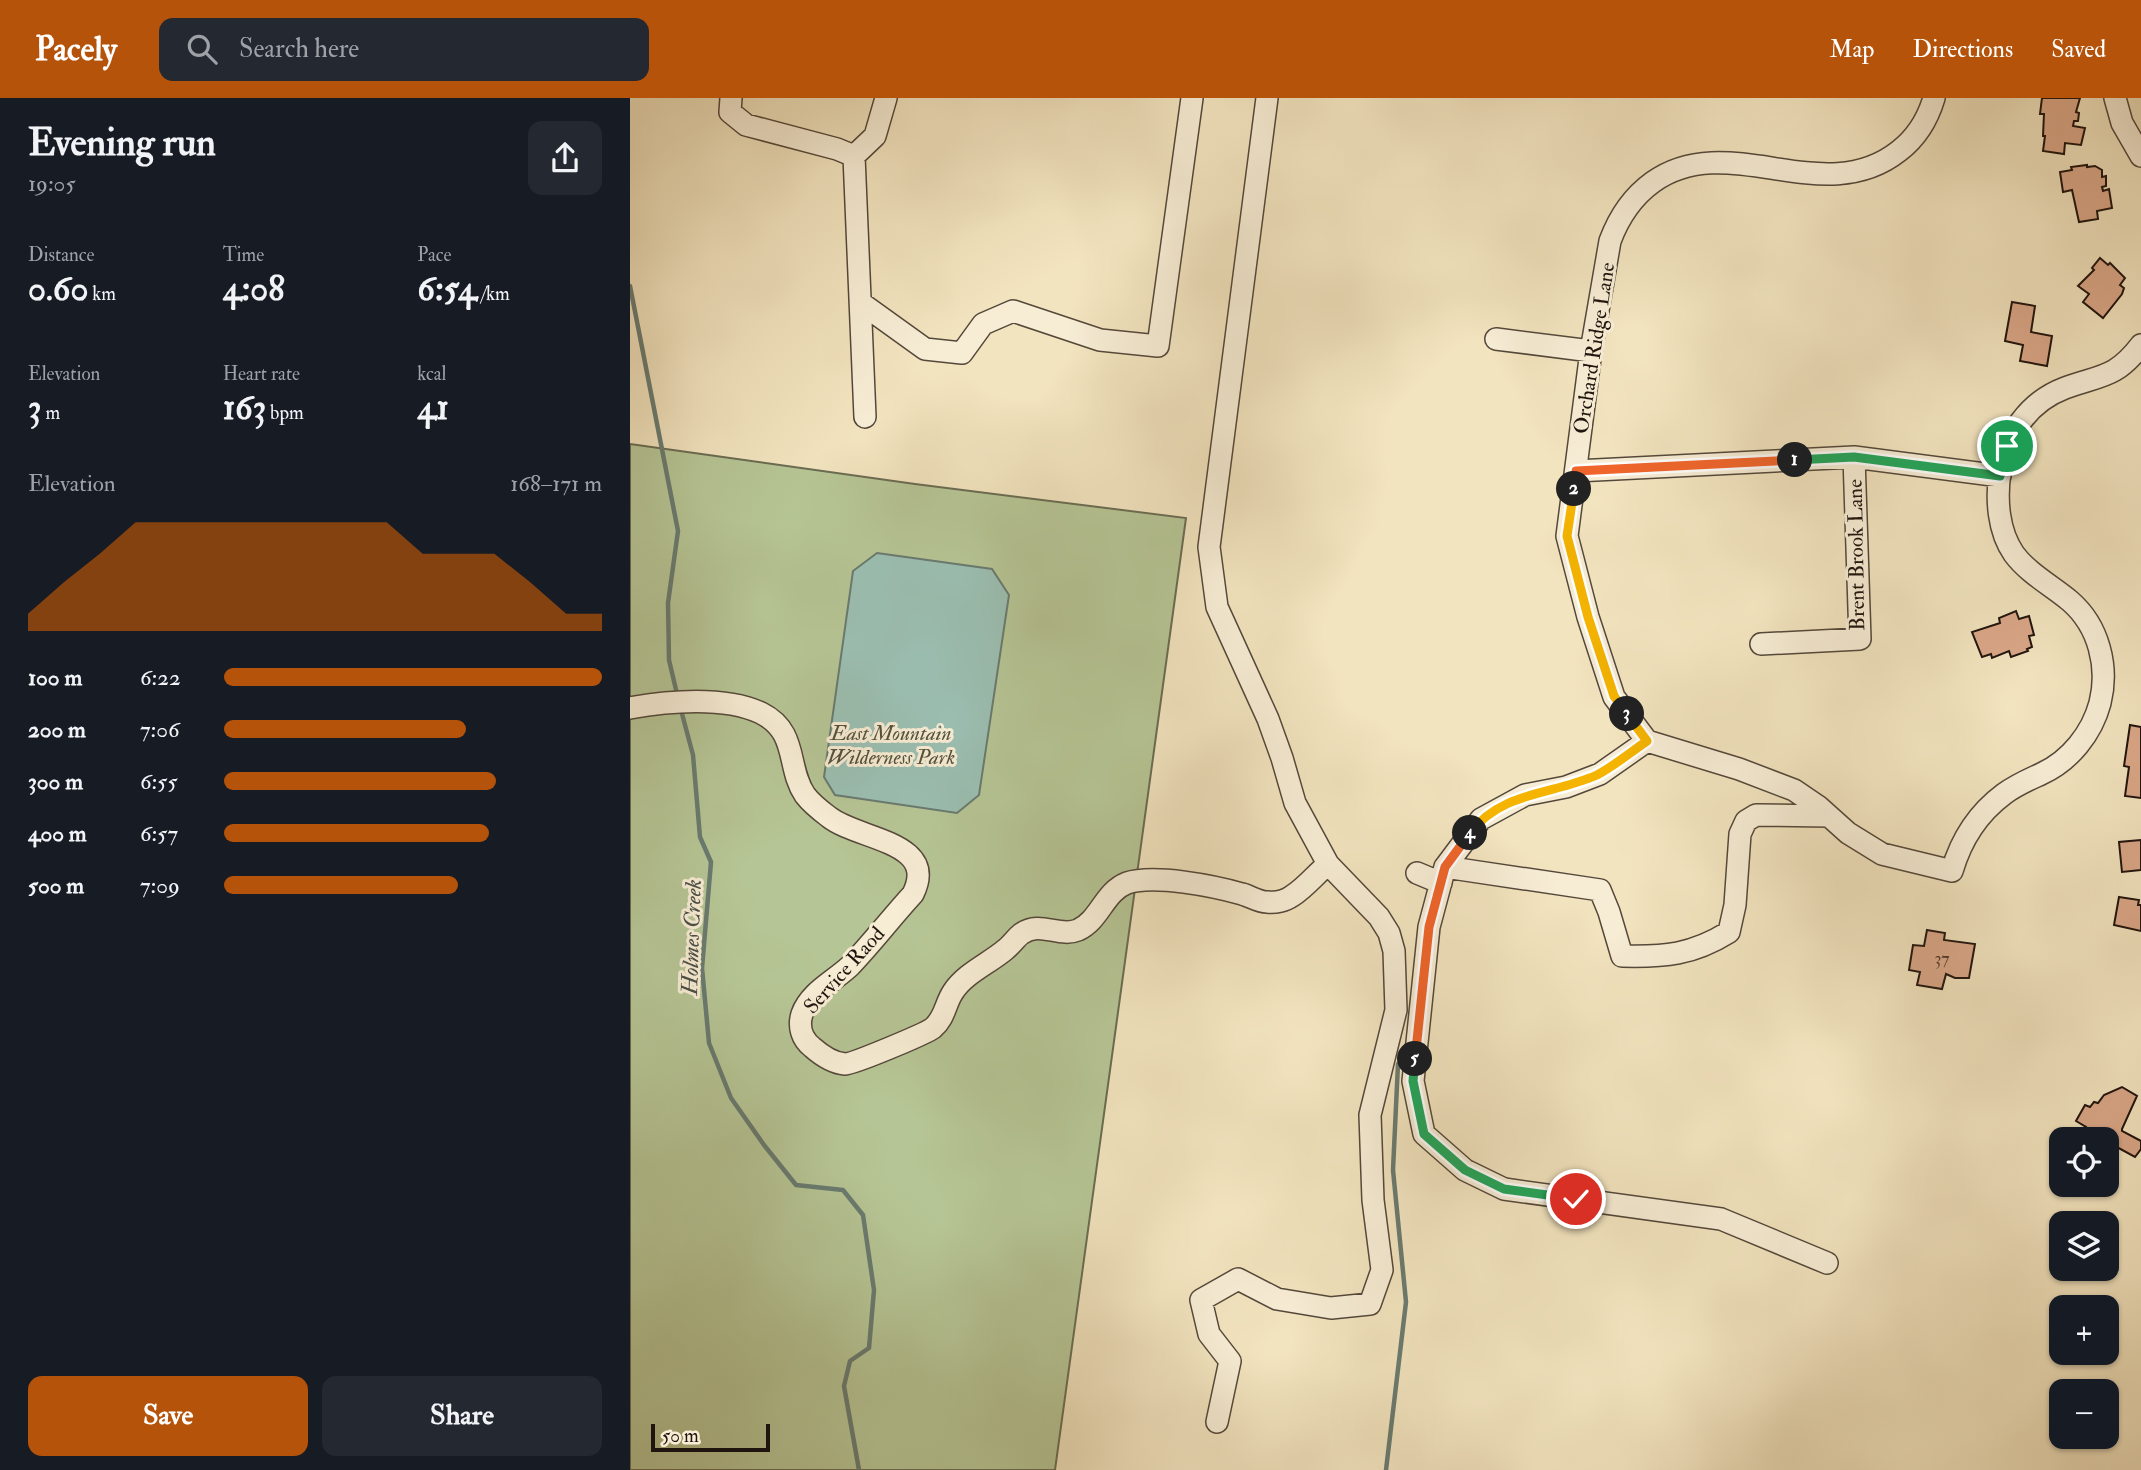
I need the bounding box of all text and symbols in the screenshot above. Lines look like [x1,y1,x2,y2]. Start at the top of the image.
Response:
search box [159,18,649,81]
text: Pacely [35,29,117,70]
icon: search [183,30,221,68]
text: Search here [239,33,359,65]
text: Map [1829,34,1874,65]
text: Directions [1912,34,2013,65]
text: Saved [2051,34,2106,65]
text: Evening run [28,119,216,167]
button: share [528,121,602,195]
text: 19:05 [28,169,76,198]
text: Distance [28,243,94,267]
text: Time [223,243,264,267]
text: Pace [417,243,451,267]
street label: Orchard Ridge Lane [1568,260,1621,436]
text: 0.60 [28,267,88,311]
text: 4:08 [223,267,285,311]
text: 6:54 [417,267,477,311]
text: km [88,282,116,306]
text: /km [477,282,510,306]
text: Elevation [28,362,100,386]
text: Heart rate [223,362,300,386]
text: kcal [417,362,446,386]
text: 3 [28,386,41,430]
text: 163 [223,386,266,430]
text: 41 [417,386,449,430]
text: m [41,401,60,425]
text: bpm [266,401,304,425]
pin [1977,416,2037,476]
icon: arrive [1988,427,2026,465]
pin: 1 [1778,442,1812,478]
text: 1 [1791,447,1798,471]
text: Elevation [28,469,116,498]
text: 168–171 m [510,469,602,498]
pin: 2 [1556,472,1592,506]
text: 2 [1569,476,1578,500]
street label: Brent Brook Lane [1842,479,1871,631]
text: 100 m [28,663,82,692]
text: 6:22 [140,663,181,692]
pin: 3 [1609,696,1644,732]
text: 3 [1623,701,1630,725]
text: 200 m [28,715,86,744]
text: 7:06 [140,715,180,744]
park label: East Mountain Wilderness Park [827,720,955,771]
text: 300 m [28,767,83,796]
text: 6:55 [140,767,178,796]
pin: 4 [1452,816,1488,850]
text: 400 m [28,819,87,848]
text: 6:57 [140,819,178,848]
text: 4 [1464,820,1475,844]
text: 500 m [28,871,84,900]
text: 7:09 [140,871,180,900]
water label: Holmes Creek [675,879,708,996]
street label: Service Raod [798,920,891,1020]
house number: 37 [1934,947,1950,970]
pin: 5 [1398,1042,1432,1076]
text: 5 [1410,1046,1419,1070]
map controls [2049,1127,2119,1449]
button: locate [2049,1127,2119,1197]
pin [1546,1169,1606,1229]
icon: check [1557,1180,1595,1218]
button: layers [2049,1211,2119,1281]
button: + [2049,1295,2119,1365]
button: Save [28,1376,308,1456]
button: Share [322,1376,602,1456]
button: − [2049,1379,2119,1449]
scale bar [651,1421,770,1453]
text: 50 m [662,1424,699,1448]

